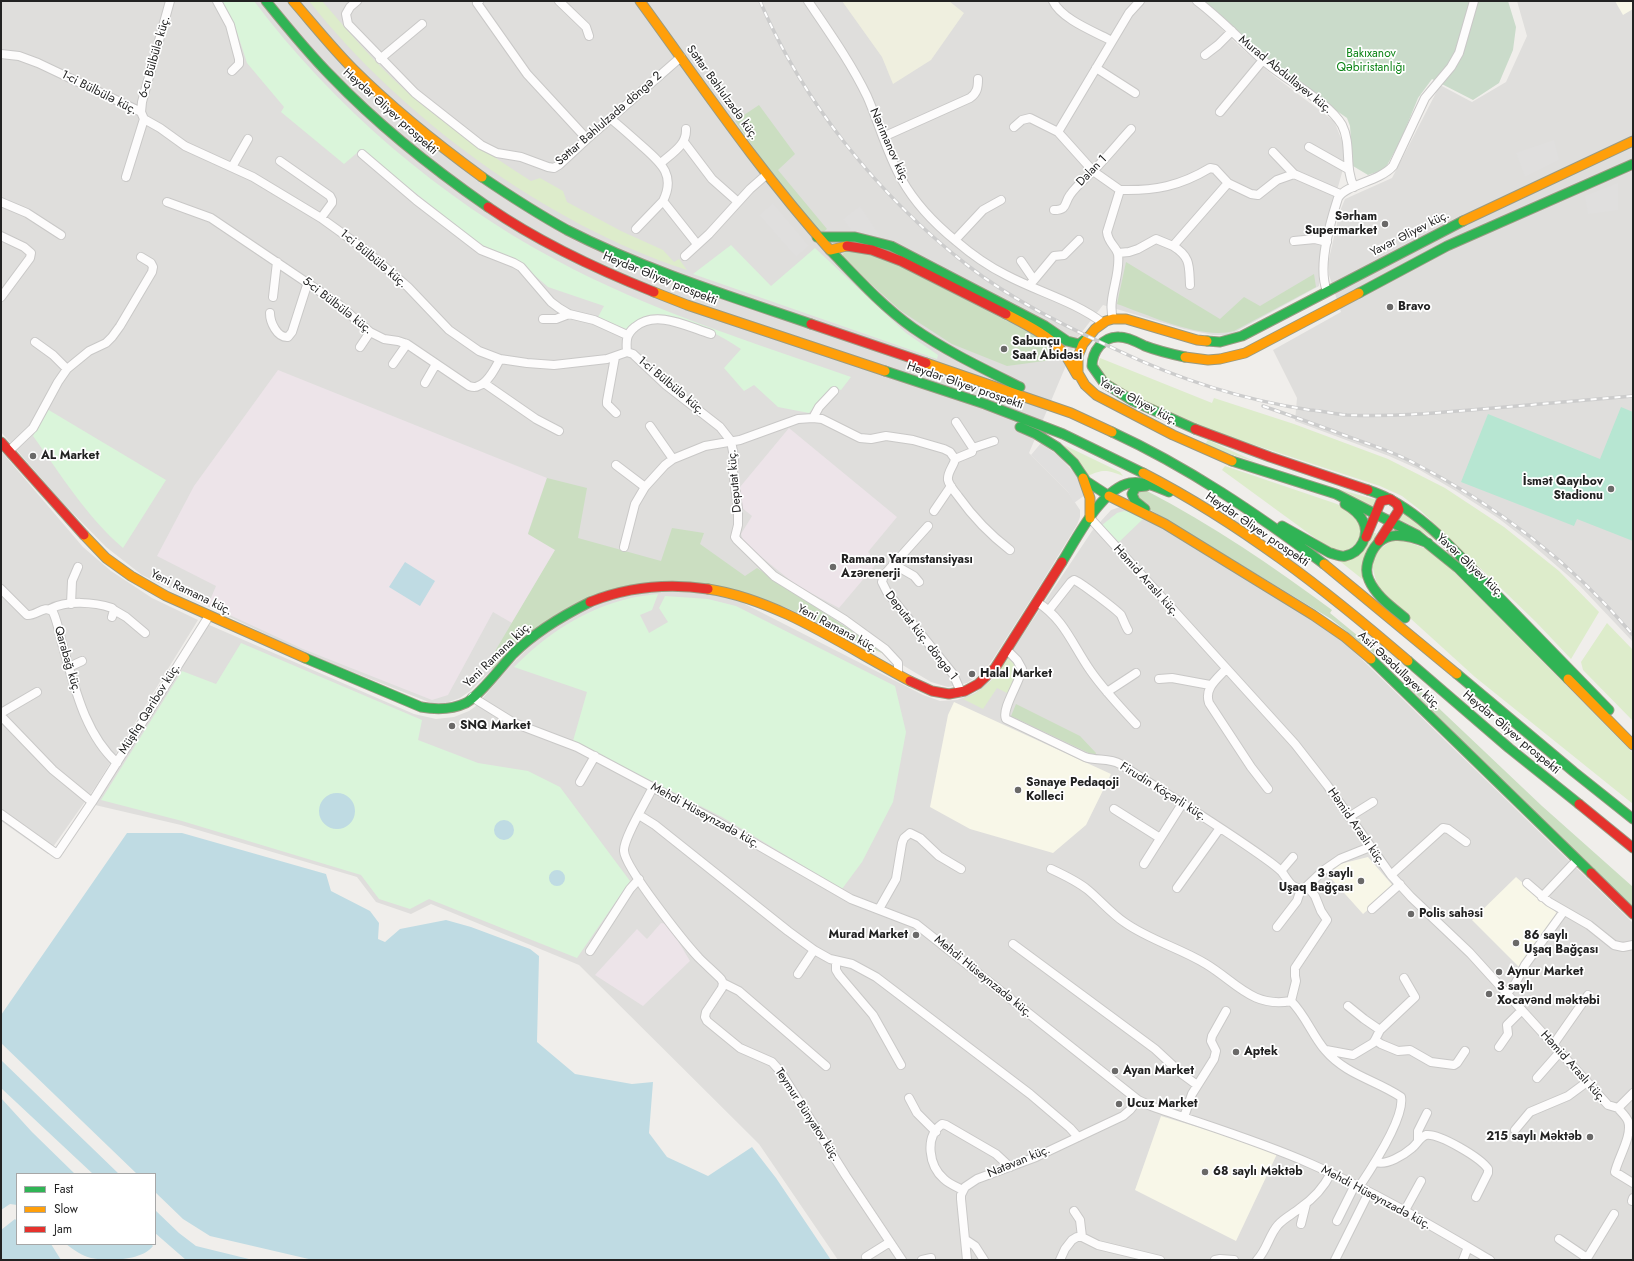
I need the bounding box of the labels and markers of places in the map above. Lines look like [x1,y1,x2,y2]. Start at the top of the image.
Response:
place label: Sərham Supermarket [1305,210,1377,238]
marker: Sərham Supermarket [1380,219,1390,229]
place label: Bravo [1398,300,1431,314]
marker: Bravo [1385,302,1395,312]
place label: Sabunçu Saat Abidəsi [1012,335,1082,363]
marker: Sabunçu Saat Abidəsi [999,344,1009,354]
place label: AL Market [41,449,99,463]
marker: AL Market [28,451,38,461]
place label: İsmət Qayıbov Stadionu [1523,475,1603,503]
marker: İsmət Qayıbov Stadionu [1606,484,1616,494]
place label: Ramana Yarımstansiyası Azərenerji [841,553,973,581]
marker: Ramana Yarımstansiyası Azərenerji [828,562,838,572]
place label: Halal Market [980,667,1052,681]
marker: Halal Market [967,669,977,679]
place label: SNQ Market [460,719,531,733]
marker: SNQ Market [447,721,457,731]
place label: Sənaye Pedaqoji Kolleci [1026,776,1119,804]
marker: Sənaye Pedaqoji Kolleci [1013,785,1023,795]
place label: 3 saylı Uşaq Bağçası [1279,867,1353,895]
marker: 3 saylı Uşaq Bağçası [1356,876,1366,886]
place label: Polis sahəsi [1419,907,1483,921]
marker: Polis sahəsi [1406,909,1416,919]
place label: Murad Market [828,928,908,942]
place label: 86 saylı Uşaq Bağçası [1524,929,1598,957]
marker: Murad Market [911,930,921,940]
marker: 86 saylı Uşaq Bağçası [1511,938,1521,948]
place label: Aynur Market [1507,965,1583,979]
marker: Aynur Market [1494,967,1504,977]
place label: 3 saylı Xocavənd məktəbi [1497,980,1600,1008]
marker: 3 saylı Xocavənd məktəbi [1484,989,1494,999]
place label: Aptek [1244,1045,1278,1059]
marker: Aptek [1231,1047,1241,1057]
place label: Ayan Market [1123,1064,1194,1078]
marker: Ayan Market [1110,1066,1120,1076]
place label: Ucuz Market [1127,1097,1198,1111]
marker: Ucuz Market [1114,1099,1124,1109]
place label: 215 saylı Məktəb [1486,1130,1582,1144]
marker: 215 saylı Məktəb [1585,1132,1595,1142]
place label: 68 saylı Məktəb [1213,1165,1303,1179]
marker: 68 saylı Məktəb [1200,1167,1210,1177]

